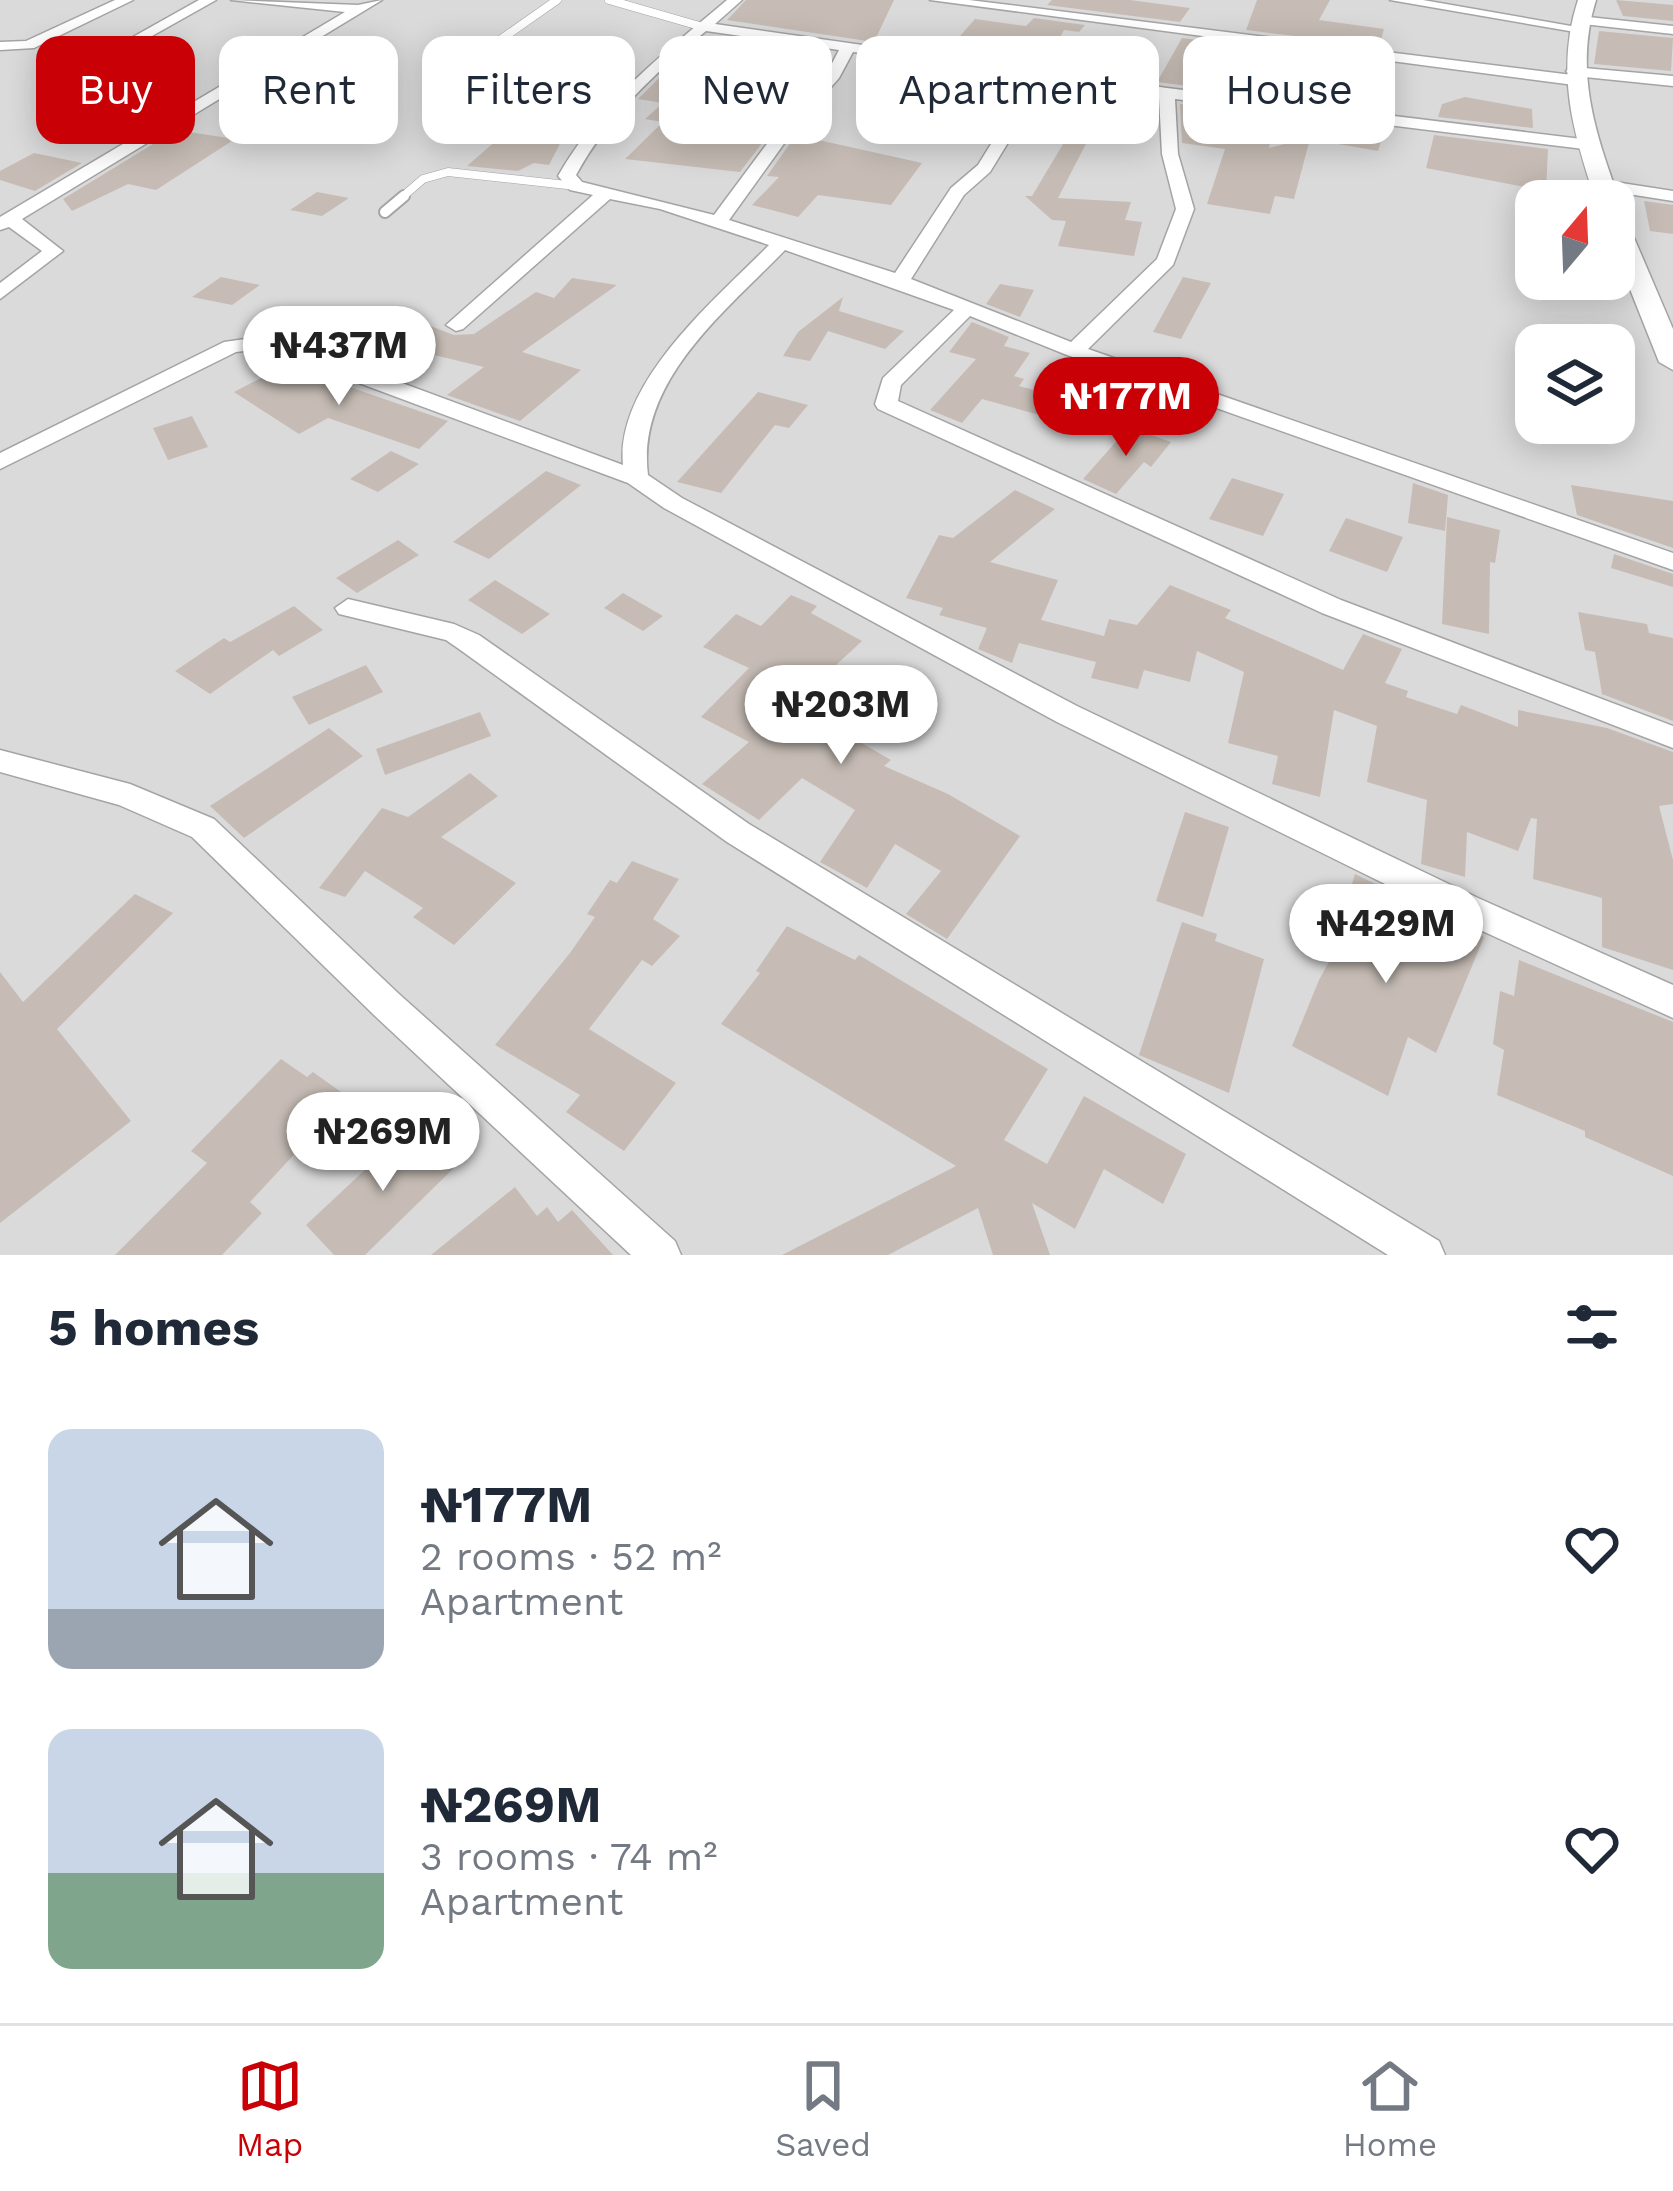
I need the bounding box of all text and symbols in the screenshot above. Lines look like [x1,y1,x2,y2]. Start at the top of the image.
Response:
chip: Buy [36,36,195,144]
chip: Rent [219,36,398,144]
chip: Filters [422,36,635,144]
chip: New [659,36,832,144]
chip: Apartment [856,36,1159,144]
chip: House [1183,36,1395,144]
north arrow [1515,180,1635,300]
map controls [1515,180,1635,444]
pin: ₦437M [255,306,423,408]
text: ₦437M [270,322,408,367]
button: layers [1515,324,1635,444]
pin: ₦177M [1042,357,1210,459]
text: ₦177M [1060,373,1192,418]
pin: ₦203M [757,665,925,767]
text: ₦203M [772,681,910,726]
pin: ₦429M [1302,884,1470,986]
text: ₦429M [1316,900,1456,945]
pin: ₦269M [299,1092,467,1194]
text: ₦269M [314,1108,452,1153]
icon: filters [1559,1294,1625,1360]
text: 5 homes [48,1298,259,1357]
text: ₦177M [420,1475,592,1534]
icon: home [144,1477,288,1621]
icon: heart [1559,1516,1625,1582]
text: 2 rooms · 52 m² [420,1534,721,1579]
text: Apartment [420,1579,623,1624]
text: ₦269M [420,1775,602,1834]
icon: home [144,1777,288,1921]
icon: heart [1559,1816,1625,1882]
text: 3 rooms · 74 m² [420,1834,718,1879]
text: Apartment [420,1879,623,1924]
tab: Map [236,2053,303,2164]
tab: Saved [775,2053,871,2164]
tab: Home [1343,2053,1437,2164]

